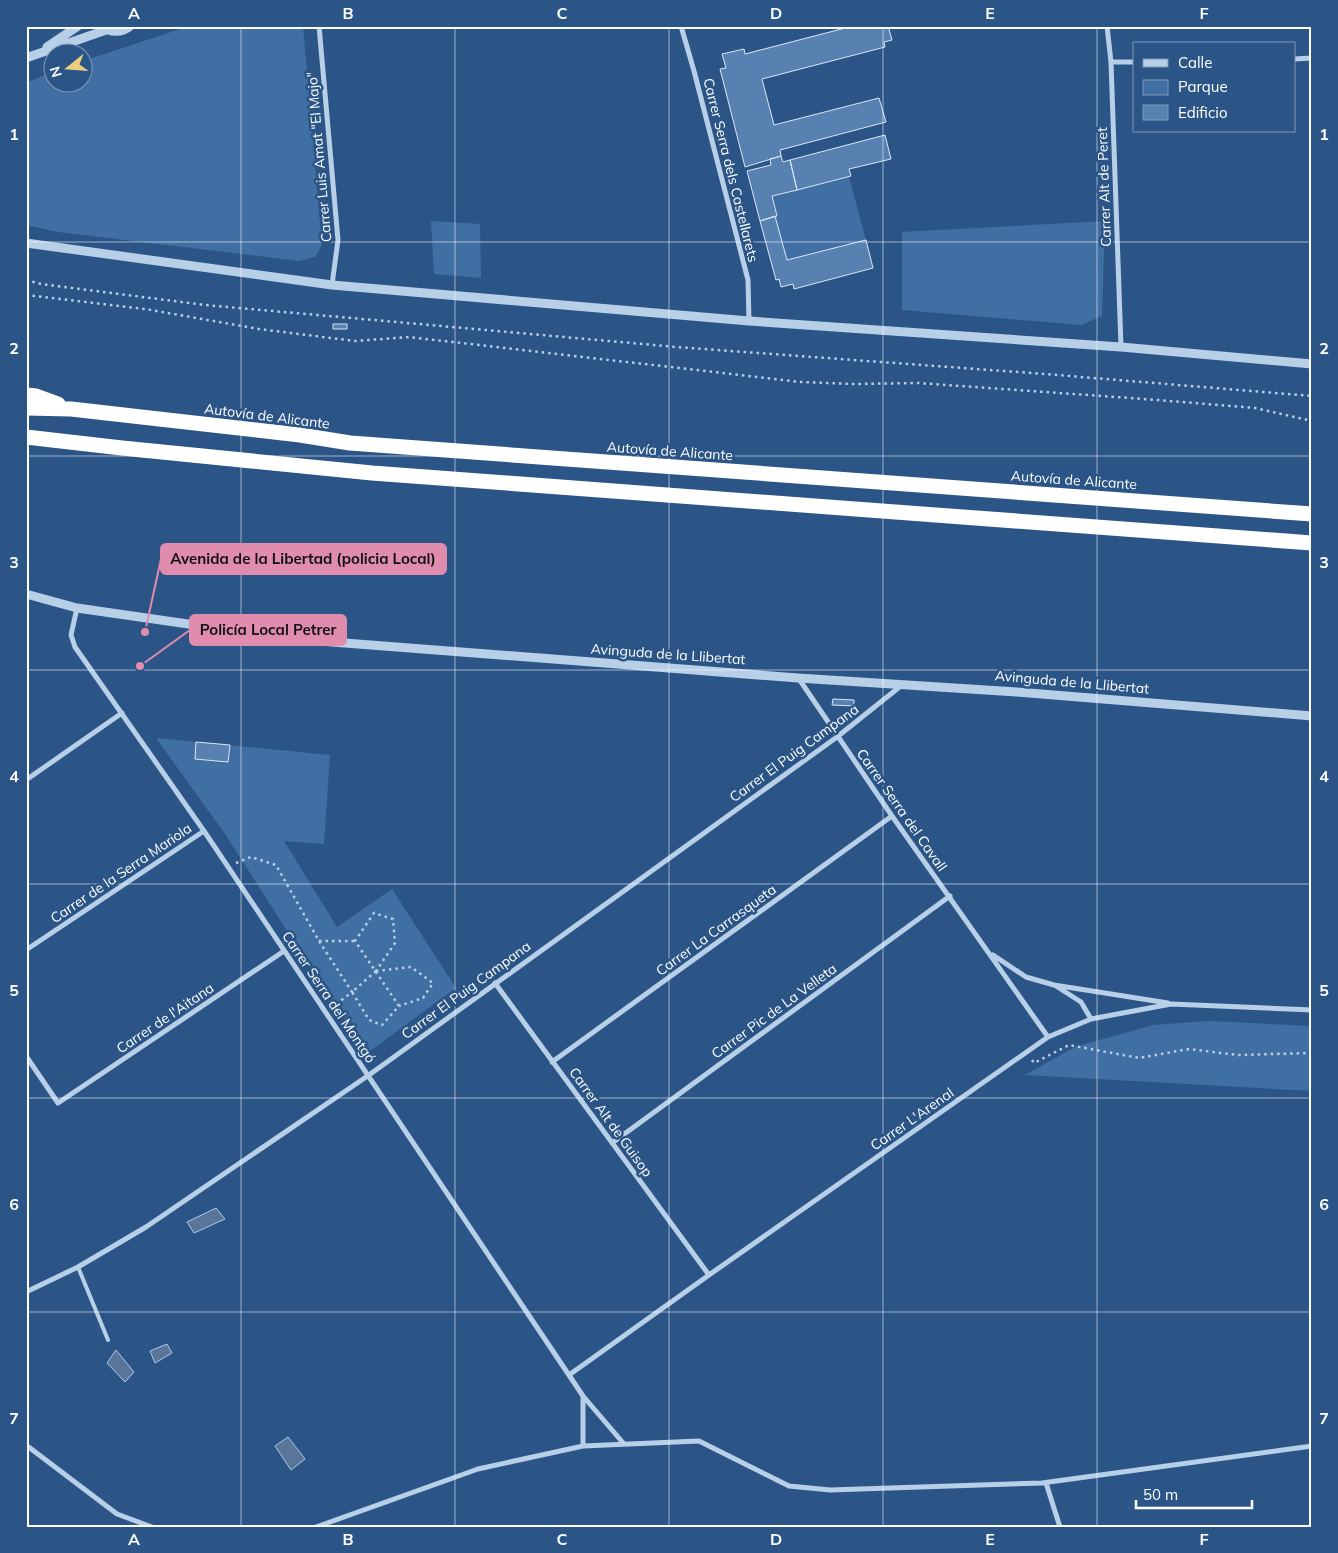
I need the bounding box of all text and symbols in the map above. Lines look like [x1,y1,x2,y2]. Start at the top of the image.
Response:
text: A [128,3,140,23]
text: B [342,3,354,23]
text: C [557,3,568,23]
text: D [770,3,782,23]
text: E [985,3,995,23]
text: F [1199,3,1209,23]
north arrow [42,42,92,92]
legend [1133,42,1296,132]
text: Calle [1178,53,1212,72]
text: N [45,64,66,79]
street label: Carrer Luis Amat "El Majo" [303,71,335,243]
street label: Carrer Serra dels Castellarets [699,76,763,264]
text: Parque [1178,77,1228,96]
text: Edificio [1178,103,1228,122]
text: 1 [9,124,19,144]
text: 1 [1319,124,1329,144]
street label: Carrer Alt de Peret [1093,127,1115,247]
text: 2 [9,338,19,358]
text: 2 [1319,338,1329,358]
street label: Autovía de Alicante [203,399,331,433]
street label: Autovía de Alicante [606,438,734,464]
street label: Autovía de Alicante [1010,467,1138,493]
callout: Avenida de la Libertad (policia Local) [161,544,446,574]
text: Avenida de la Libertad (policia Local) [170,549,436,568]
text: 3 [9,552,19,572]
text: 3 [1319,552,1329,572]
callout: Policía Local Petrer [190,615,346,645]
text: Policía Local Petrer [200,620,336,639]
street label: Avinguda de la Llibertat [590,640,746,668]
street label: Avinguda de la Llibertat [994,666,1150,698]
street label: Carrer El Puig Campana [726,700,862,806]
street label: Carrer Serra del Cavall [853,745,951,875]
text: 4 [9,766,19,786]
text: 4 [1319,766,1329,786]
street label: Carrer de la Serra Mariola [47,819,195,927]
street label: Carrer La Carrasqueta [652,880,780,980]
street label: Carrer Serra del Montgó [278,928,380,1066]
street label: Carrer El Puig Campana [398,937,534,1043]
street label: Carrer Pic de La Velleta [708,959,840,1063]
street label: Carrer de l'Aitana [113,979,217,1057]
text: 5 [9,980,19,1000]
text: 5 [1319,980,1329,1000]
street label: Carrer Alt de Guisop [565,1064,657,1180]
street label: Carrer L'Arenal [867,1084,957,1154]
text: 6 [9,1194,19,1214]
text: 6 [1319,1194,1329,1214]
text: 7 [9,1408,19,1428]
text: 7 [1319,1408,1329,1428]
scale bar [1136,1478,1252,1510]
text: 50 m [1143,1485,1178,1504]
text: A [128,1529,140,1549]
text: B [342,1529,354,1549]
text: C [557,1529,568,1549]
text: D [770,1529,782,1549]
text: E [985,1529,995,1549]
text: F [1199,1529,1209,1549]

